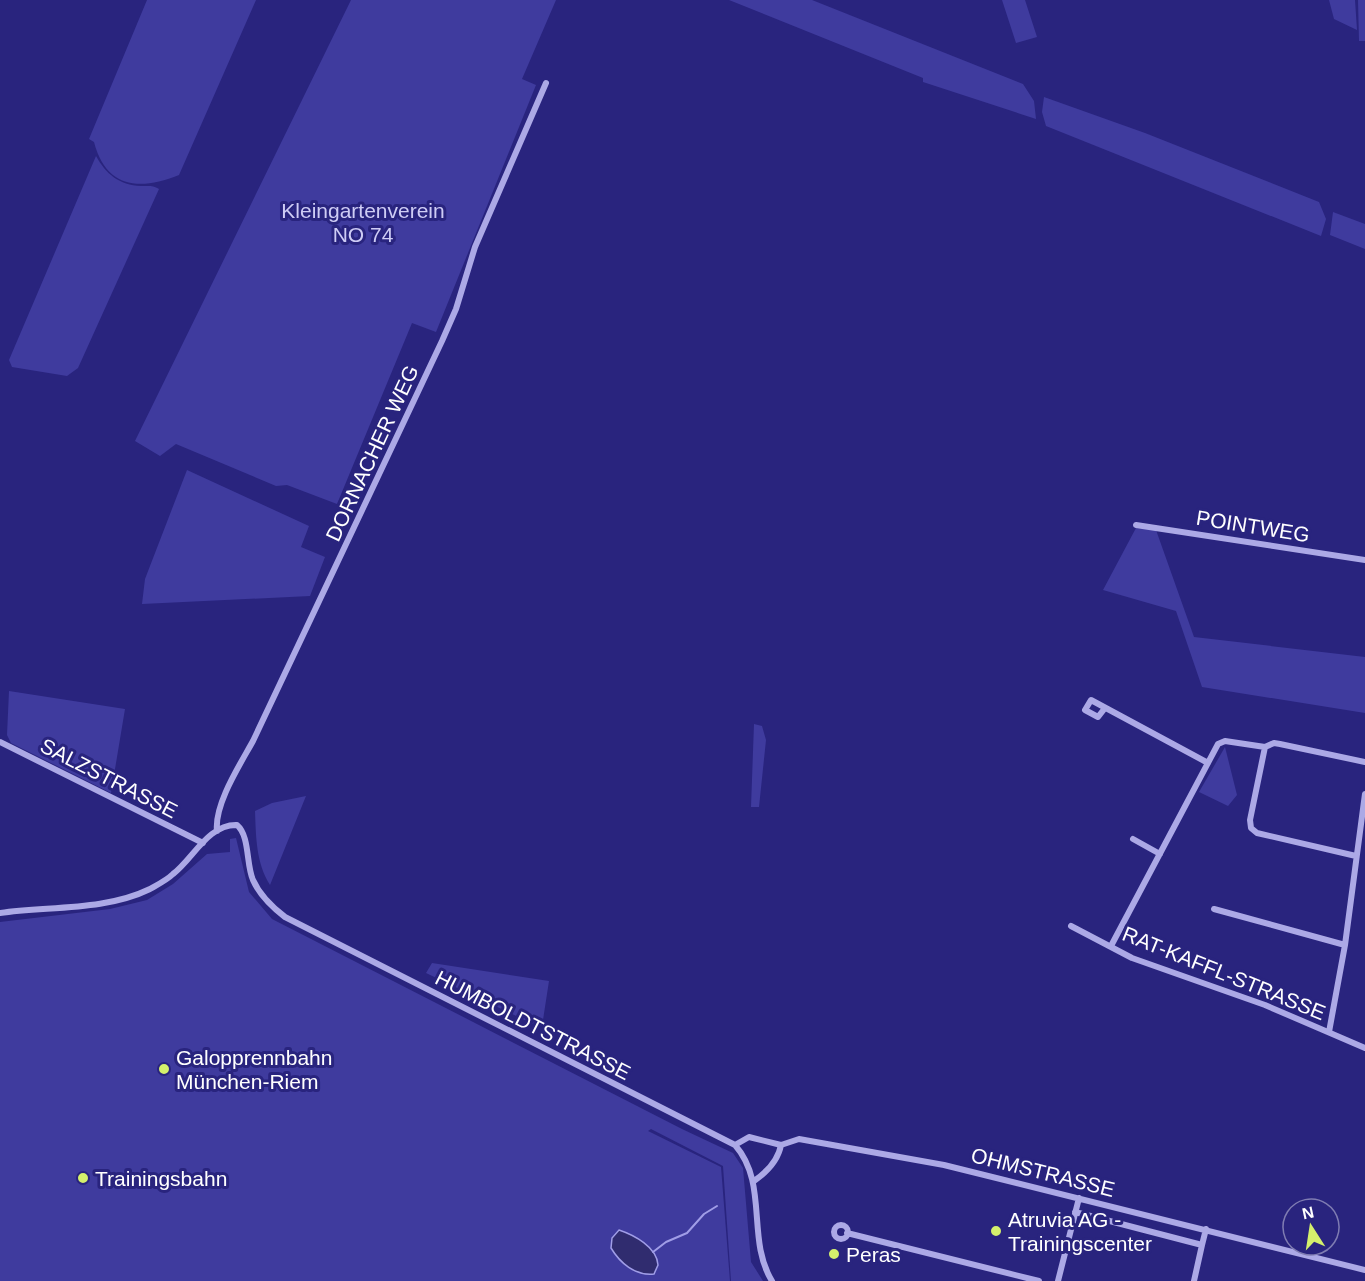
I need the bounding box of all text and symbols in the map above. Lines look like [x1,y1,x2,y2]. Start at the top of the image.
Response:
park label: Kleingartenverein NO 74 [281,199,445,246]
street label: DORNACHER WEG [321,361,423,545]
street label: POINTWEG [1195,506,1311,546]
street label: SALZSTRASSE [37,734,181,822]
street label: RAT-KAFFL-STRASSE [1119,922,1329,1024]
street label: HUMBOLDTSTRASSE [432,966,634,1084]
place label: Galopprennbahn München-Riem [176,1046,332,1093]
marker: Galopprennbahn München-Riem [157,1062,171,1076]
street label: OHMSTRASSE [969,1143,1117,1201]
place label: Trainingsbahn [95,1167,227,1190]
marker: Trainingsbahn [76,1171,90,1185]
north arrow [1281,1197,1341,1257]
text: N [1301,1203,1315,1222]
place label: Atruvia AG - Trainingscenter [1008,1208,1152,1255]
marker: Atruvia AG - Trainingscenter [989,1224,1003,1238]
place label: Peras [846,1243,901,1266]
marker: Peras [827,1247,841,1261]

